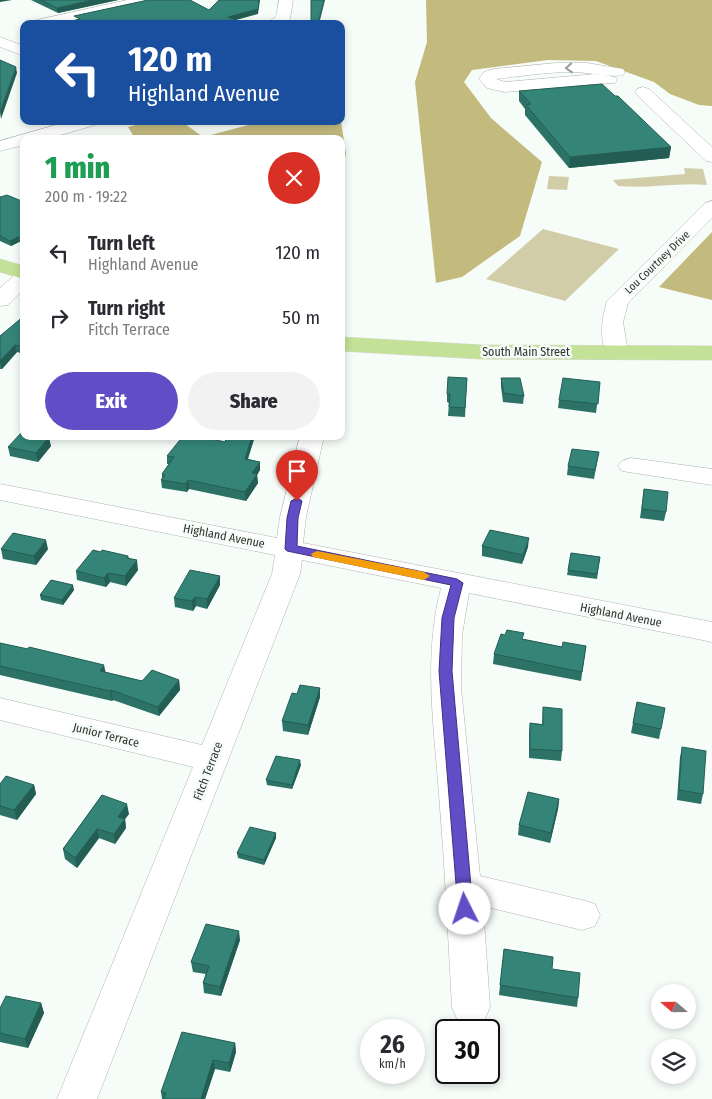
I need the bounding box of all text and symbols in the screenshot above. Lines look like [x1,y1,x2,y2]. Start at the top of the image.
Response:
text: 120 m [128,38,212,80]
icon: left [45,40,110,105]
one-way arrow [565,62,573,73]
text: Highland Avenue [128,80,280,107]
text: 1 min [45,150,110,186]
button: close [268,152,320,204]
text: 200 m · 19:22 [45,187,127,206]
street label: Lou Courtney Drive [622,228,692,297]
text: Turn left [88,232,155,255]
icon: left [45,239,73,267]
text: 120 m [275,241,320,264]
text: Highland Avenue [88,255,199,274]
text: Turn right [88,297,165,320]
icon: right [45,304,73,332]
text: 50 m [282,306,320,329]
text: Fitch Terrace [88,320,170,339]
street label: South Main Street [482,345,570,359]
button: Exit [45,372,178,430]
button: Share [188,372,320,430]
pin [276,450,318,501]
icon: arrive [283,457,311,485]
street label: Highland Avenue [182,521,266,551]
street label: Highland Avenue [579,600,663,630]
street label: Junior Terrace [71,720,141,750]
street label: Fitch Terrace [190,740,226,802]
position arrow [438,882,490,934]
north arrow [651,984,696,1029]
map controls [651,984,696,1084]
speed limit sign: 30 [435,1019,500,1084]
text: 26 [380,1030,405,1060]
button: layers [651,1039,696,1084]
text: km/h [379,1057,406,1071]

